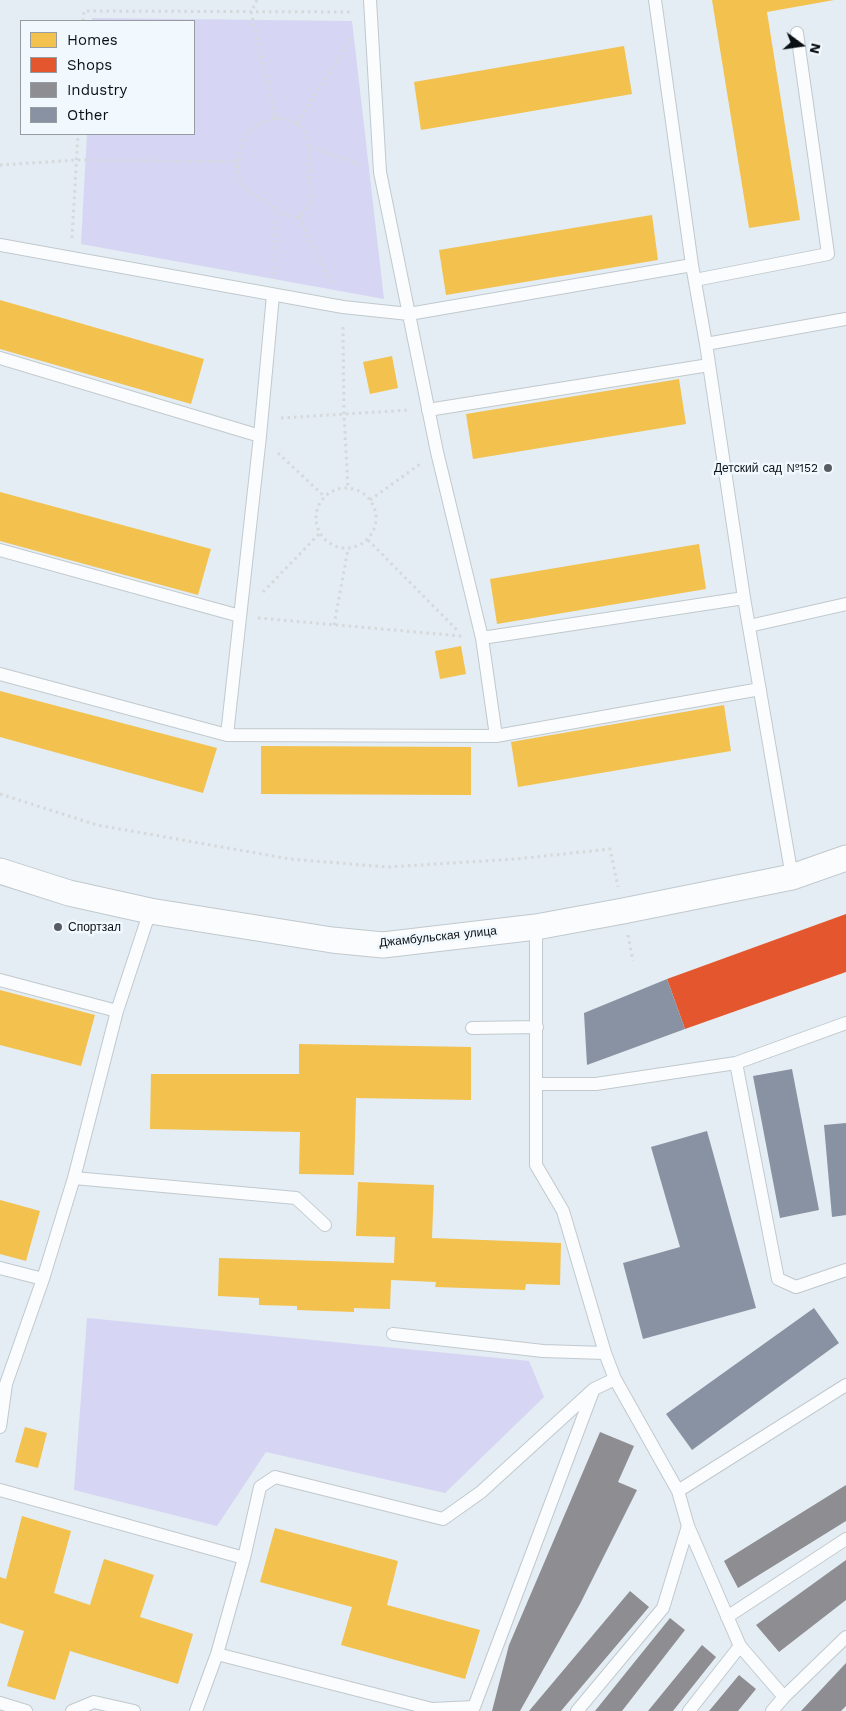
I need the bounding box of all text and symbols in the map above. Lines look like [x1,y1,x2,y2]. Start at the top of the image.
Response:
legend [20,20,195,135]
north arrow [776,20,826,70]
text: Homes [67,31,118,49]
text: N [807,42,825,56]
text: Shops [67,56,112,74]
text: Industry [67,81,127,99]
text: Other [67,106,109,124]
place label: Детский сад №152 [714,461,818,475]
marker: Детский сад №152 [822,462,834,474]
place label: Спортзал [68,920,121,934]
marker: Спортзал [52,921,64,933]
street label: Джамбульская улица [378,924,498,950]

